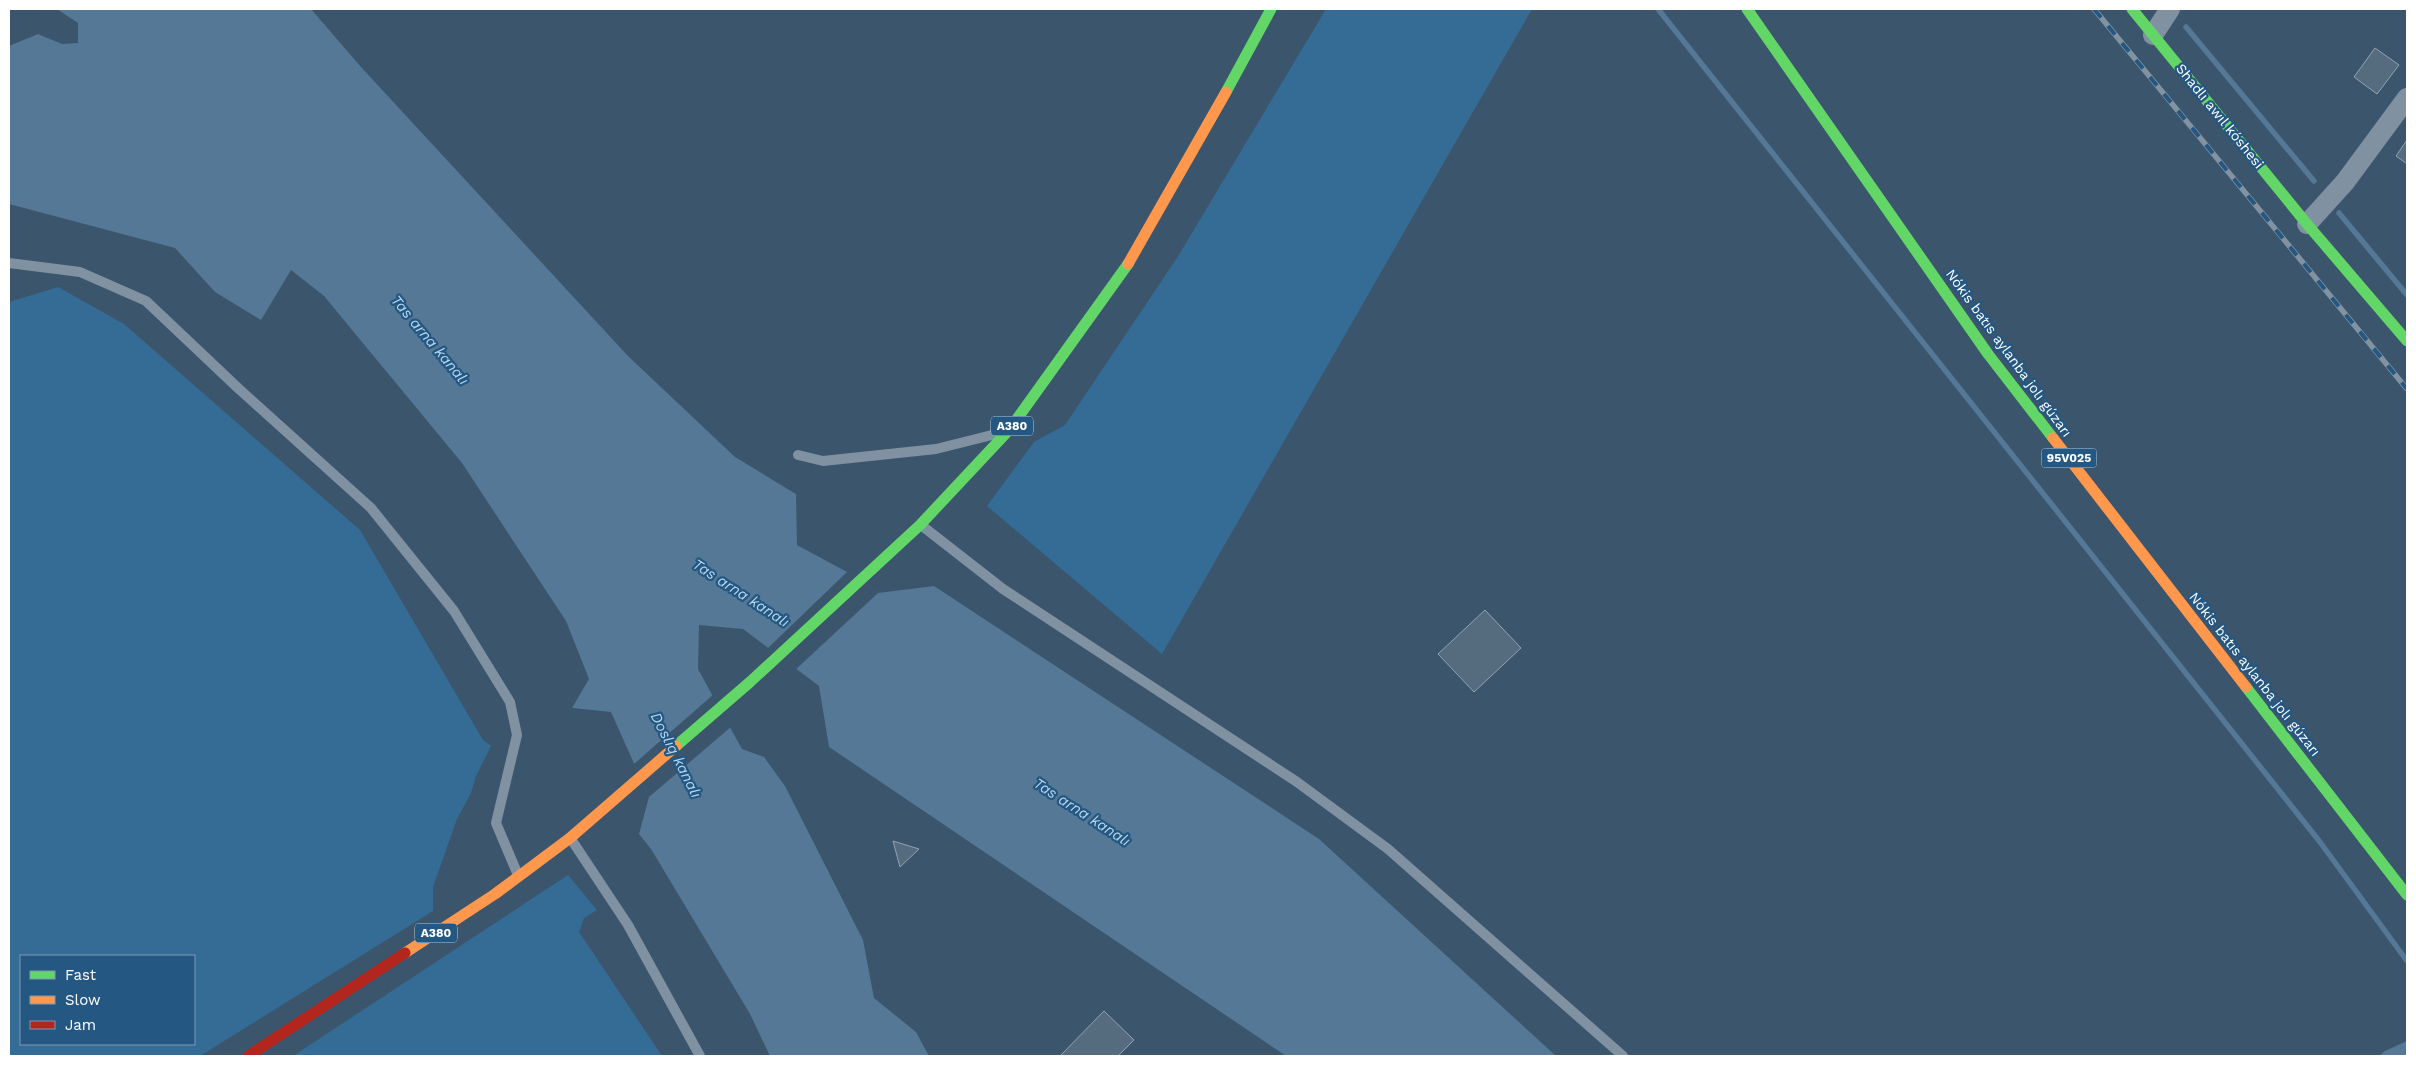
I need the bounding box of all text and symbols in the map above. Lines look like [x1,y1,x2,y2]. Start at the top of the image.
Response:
street label: Shadlı awıl kóshesi [2173,60,2267,172]
street label: Nókis batıs aylanba jolı gúzarı [1943,266,2075,440]
water label: Tas arna kanalı [387,292,473,389]
road number: A380 [991,416,1033,436]
road number: 95V025 [2042,448,2096,468]
water label: Tas arna kanalı [689,555,793,631]
street label: Nókis batıs aylanba jolı gúzarı [2186,589,2324,759]
water label: Doslıq kanalı [647,709,705,801]
water label: Tas arna kanalı [1030,774,1134,850]
road number: A380 [415,924,457,942]
legend [20,955,195,1045]
text: Fast [65,966,97,984]
text: Slow [65,991,101,1009]
text: Jam [65,1016,96,1034]

